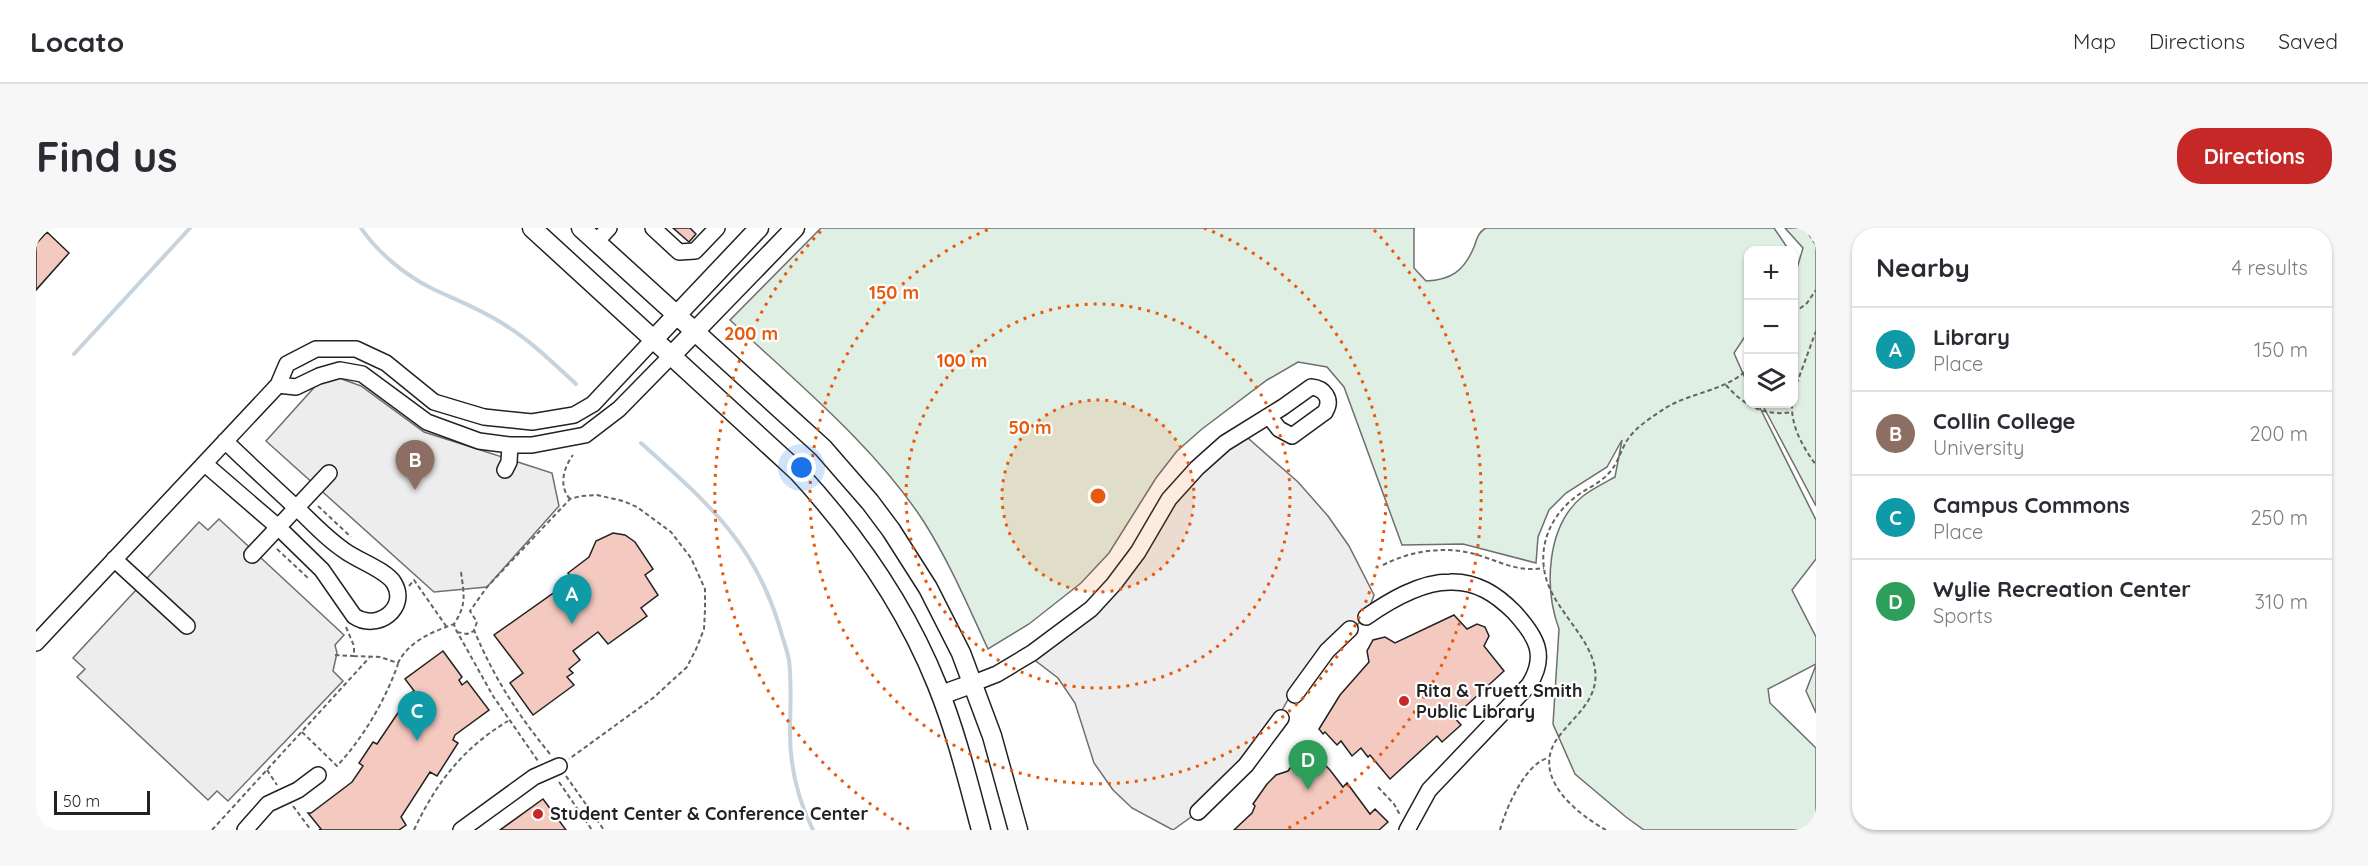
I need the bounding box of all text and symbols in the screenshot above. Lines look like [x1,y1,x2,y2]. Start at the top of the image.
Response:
text: Locato [30,24,124,59]
text: Map [2073,28,2116,54]
text: Directions [2149,28,2245,54]
text: Saved [2278,28,2338,54]
button: Directions [2177,128,2332,184]
text: Find us [36,130,178,183]
map controls [1744,246,1798,408]
button: + [1744,246,1798,300]
text: Nearby [1876,251,1970,284]
text: 4 results [2232,255,2308,280]
text: 150 m [869,281,919,304]
button: − [1744,300,1798,354]
text: 200 m [724,322,778,345]
text: Library [1933,323,2010,351]
text: A [1889,337,1902,362]
text: 150 m [2254,337,2308,362]
text: 100 m [937,349,987,372]
text: Place [1933,351,1983,376]
button: layers [1744,354,1798,408]
text: Collin College [1933,407,2076,435]
text: 50 m [1008,416,1052,439]
text: B [1889,421,1902,446]
text: 200 m [2249,421,2308,446]
text: University [1933,435,2024,460]
pin: B [396,440,434,490]
your location [787,453,816,482]
centre of rings [1088,486,1108,506]
text: Campus Commons [1933,491,2130,519]
text: C [1889,505,1902,530]
text: 250 m [2250,505,2308,530]
text: Place [1933,519,1983,544]
pin: A [552,574,592,624]
text: Wylie Recreation Center [1933,575,2191,603]
text: D [1888,589,1903,614]
text: 310 m [2255,589,2308,614]
text: Sports [1933,603,1993,628]
place label: Rita & Truett Smith Public Library [1416,679,1583,723]
pin: C [398,692,436,741]
marker: Rita & Truett Smith Public Library [1397,694,1411,708]
pin: D [1288,740,1328,790]
scale bar [54,788,150,816]
text: 50 m [63,791,100,811]
place label: Student Center & Conference Center [550,802,868,825]
marker: Student Center & Conference Center [531,807,545,821]

